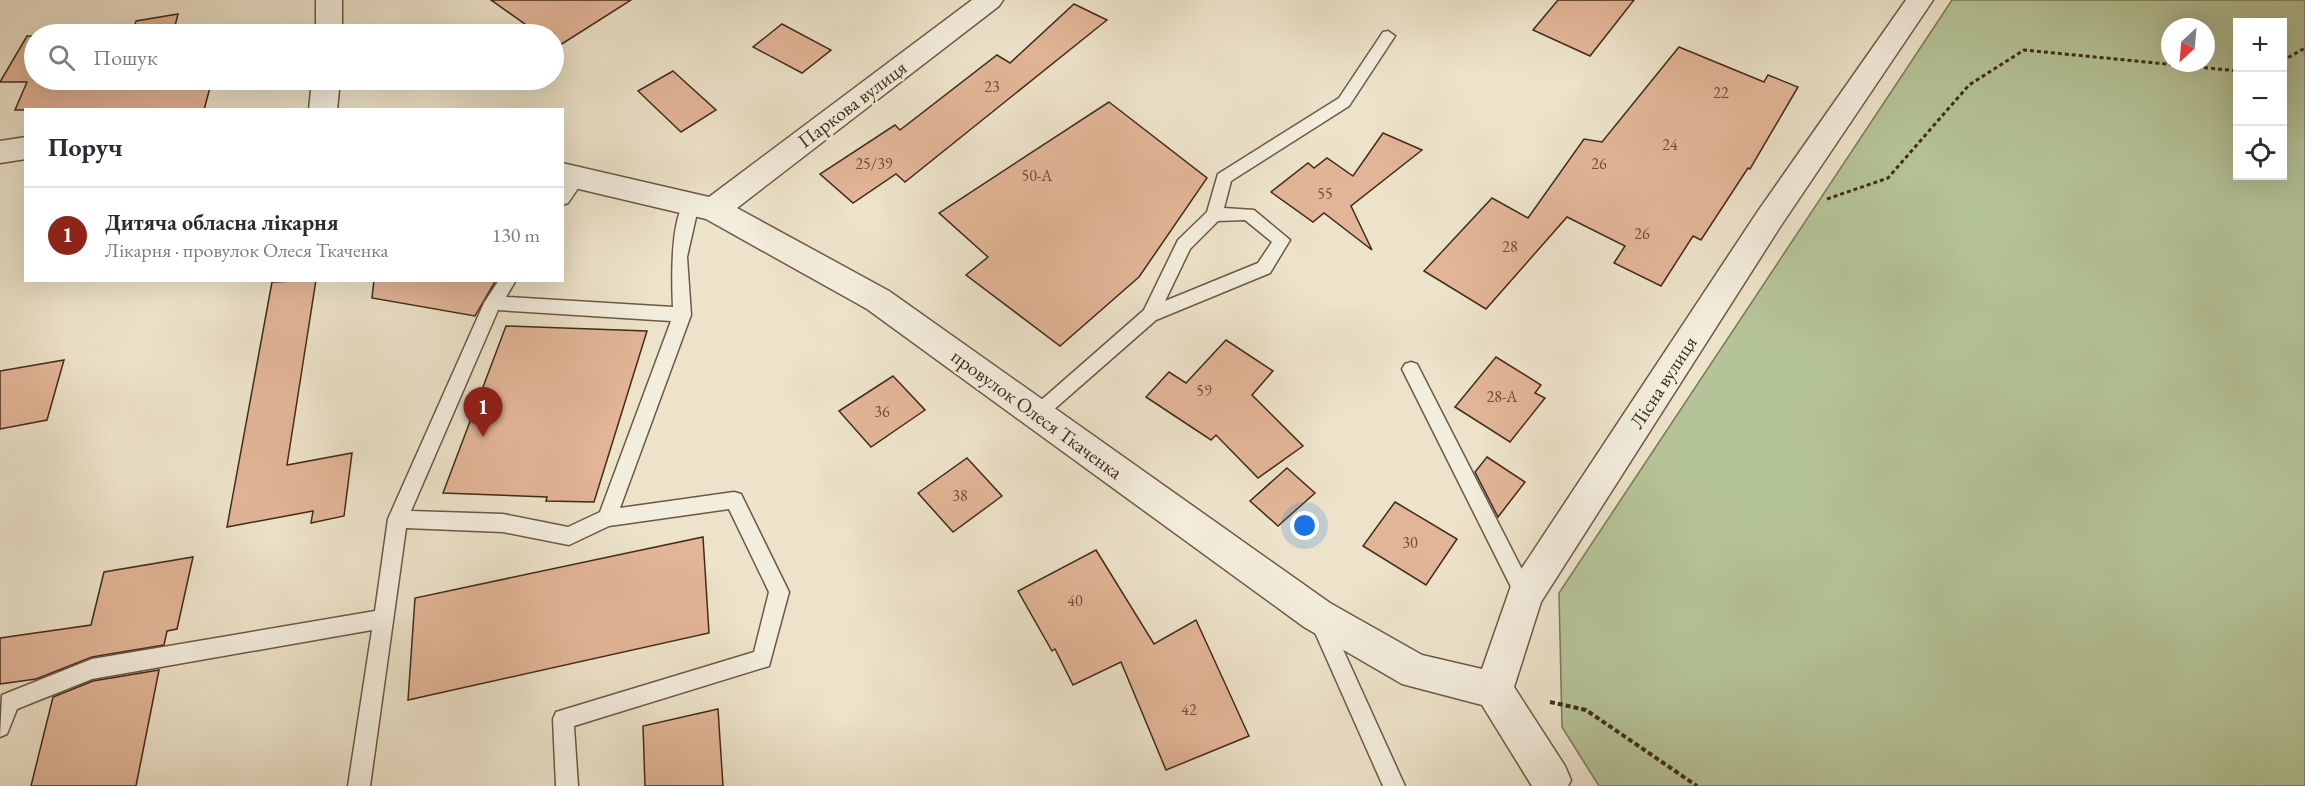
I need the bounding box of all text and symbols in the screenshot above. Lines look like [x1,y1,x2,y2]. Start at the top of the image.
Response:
north arrow [2161,18,2215,72]
map controls [2233,18,2287,180]
button: + [2233,18,2287,72]
search box [24,24,564,90]
icon: search [45,41,78,74]
text: Пошук [93,43,157,72]
street label: Паркова вулиця [792,54,912,154]
button: − [2233,72,2287,126]
house number: 23 [984,76,1000,97]
house number: 22 [1713,82,1729,103]
button: locate [2233,126,2287,180]
text: Поруч [48,130,123,164]
house number: 24 [1662,134,1678,155]
house number: 25/39 [855,153,893,174]
house number: 26 [1591,153,1607,174]
house number: 50-А [1022,165,1053,186]
house number: 55 [1317,183,1333,204]
text: Дитяча обласна лікарня [105,208,339,237]
text: 1 [62,222,73,248]
text: 130 m [492,222,540,248]
house number: 26 [1634,223,1650,244]
house number: 28 [1502,236,1518,257]
text: Лікарня · провулок Олеся Ткаченка [105,237,388,263]
street label: Лісна вулиця [1623,331,1703,433]
street label: провулок Олеся Ткаченка [946,343,1128,485]
house number: 59 [1196,380,1212,401]
house number: 28-А [1487,386,1518,407]
pin: 1 [464,388,502,437]
house number: 36 [874,401,890,422]
house number: 38 [952,485,968,506]
your location [1290,511,1319,540]
house number: 30 [1402,532,1418,553]
house number: 40 [1067,590,1083,611]
house number: 42 [1181,699,1197,720]

